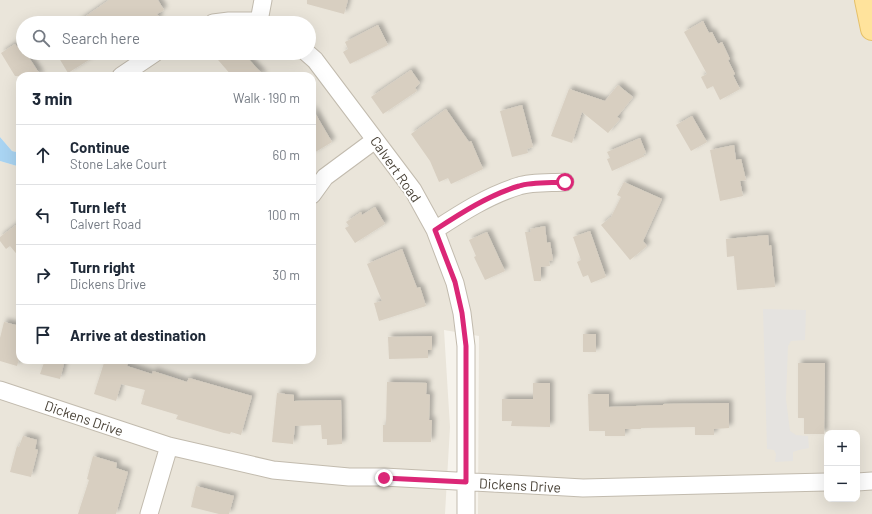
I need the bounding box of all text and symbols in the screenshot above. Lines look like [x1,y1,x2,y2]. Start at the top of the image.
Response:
search box [16,16,316,60]
icon: search [30,27,52,49]
text: Search here [62,29,140,47]
text: 3 min [32,88,72,108]
text: Walk · 190 m [233,90,300,106]
street label: Calvert Road [367,133,425,205]
text: Continue [70,138,130,156]
icon: ahead [32,144,54,166]
text: 60 m [273,147,300,163]
text: Stone Lake Court [70,156,167,172]
route start [556,173,574,191]
text: Turn left [70,198,126,216]
icon: left [32,204,54,226]
text: 100 m [267,207,300,223]
text: Calvert Road [70,216,141,232]
text: Turn right [70,258,135,276]
icon: right [32,264,54,286]
text: 30 m [273,267,300,283]
text: Dickens Drive [70,276,146,292]
icon: arrive [32,324,54,346]
text: Arrive at destination [70,326,206,344]
street label: Dickens Drive [42,397,126,439]
map controls [824,430,860,502]
button: + [824,430,860,466]
button: − [824,466,860,502]
route end [375,469,393,487]
street label: Dickens Drive [479,474,561,496]

